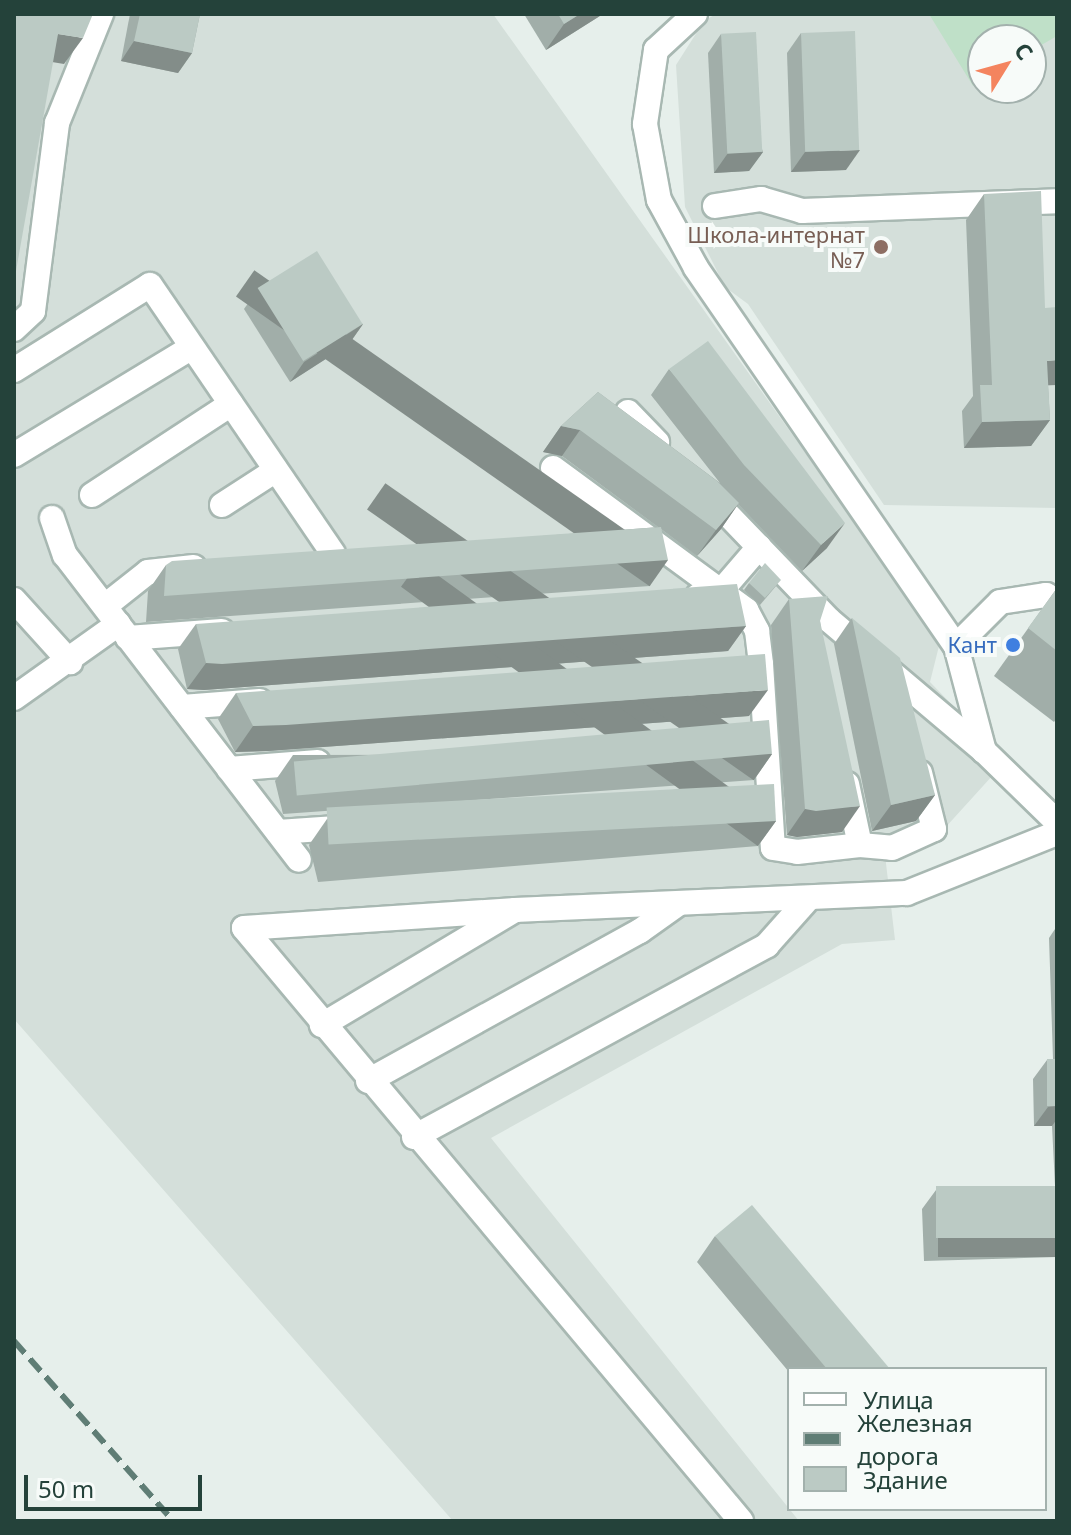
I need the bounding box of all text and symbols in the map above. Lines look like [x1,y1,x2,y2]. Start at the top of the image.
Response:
north arrow [967,24,1047,104]
text: С [1008,36,1041,65]
place label: Школа-интернат №7 [687,221,865,272]
marker: Школа-интернат №7 [872,238,890,256]
place label: Кант [948,632,997,658]
marker: Кант [1004,636,1022,654]
legend [787,1367,1047,1511]
text: Улица [863,1383,934,1416]
text: Железная дорога [857,1406,973,1472]
scale bar [28,1459,206,1509]
text: Здание [863,1463,948,1496]
text: 50 m [38,1472,94,1505]

